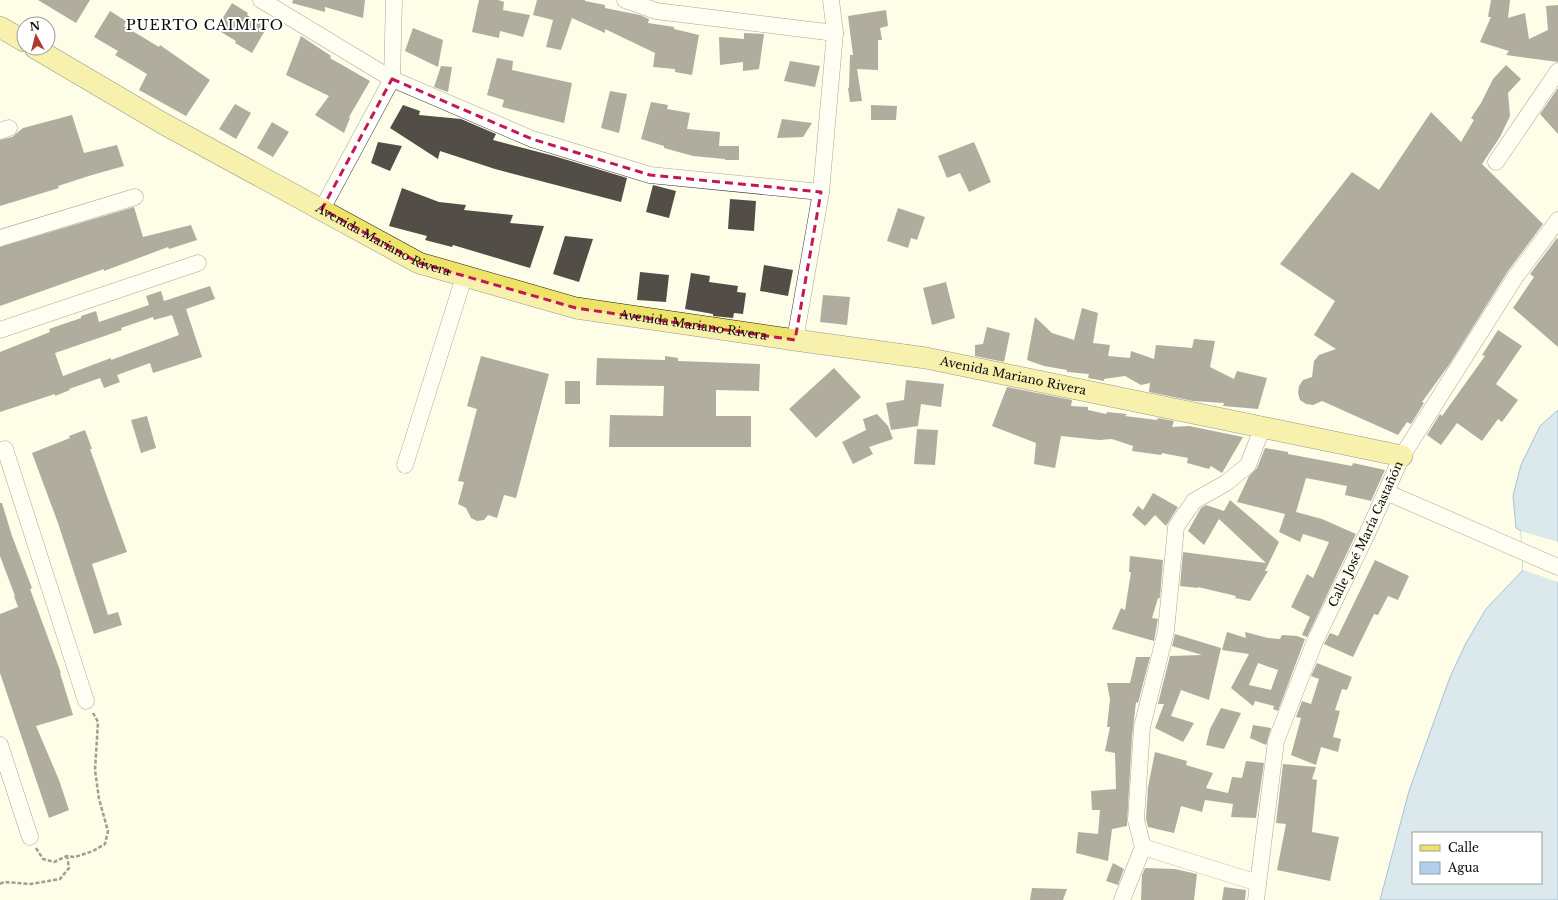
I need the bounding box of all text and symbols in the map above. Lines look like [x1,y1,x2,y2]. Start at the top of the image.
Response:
north arrow [16,16,56,56]
district label: PUERTO CAIMITO [126,16,284,34]
text: N [29,18,41,34]
street label: Avenida Mariano Rivera [312,200,452,279]
street label: Avenida Mariano Rivera [618,306,768,343]
street label: Avenida Mariano Rivera [938,353,1088,398]
street label: Calle José María Castañón [1325,459,1406,609]
legend [1412,832,1542,884]
text: Calle [1448,840,1479,855]
text: Agua [1447,860,1479,875]

